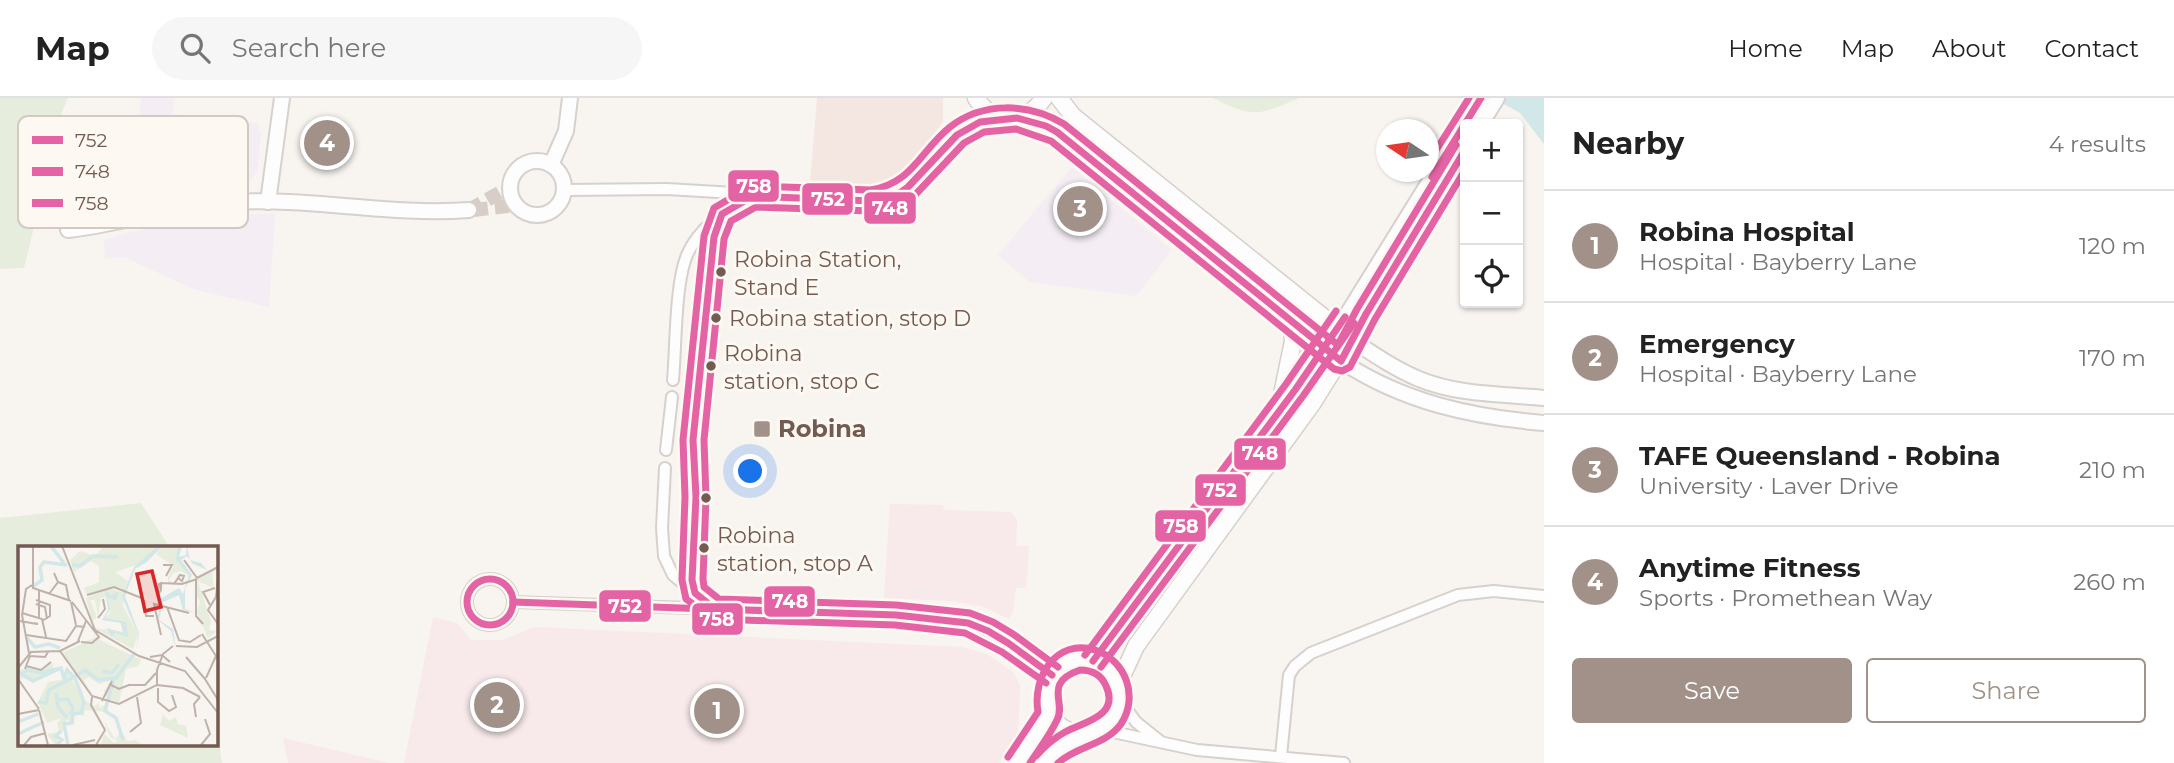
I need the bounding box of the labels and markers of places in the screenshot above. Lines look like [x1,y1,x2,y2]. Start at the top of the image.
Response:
pin: 4 [304,117,350,169]
pin: 3 [1057,183,1103,235]
place label: Robina Station, Stand E [734,246,901,301]
marker: Robina Station, Stand E [714,265,728,279]
place label: Robina station, stop D [729,305,971,332]
marker: Robina station, stop D [709,311,723,325]
place label: Robina station, stop C [724,340,879,395]
marker: Robina station, stop C [704,359,718,373]
place label: Robina [778,414,867,443]
marker: Robina [752,419,772,439]
unlabelled marker [699,491,713,505]
place label: Robina station, stop A [717,522,873,577]
marker: Robina station, stop A [697,541,711,555]
pin: 2 [474,679,520,731]
pin: 1 [694,685,740,737]

